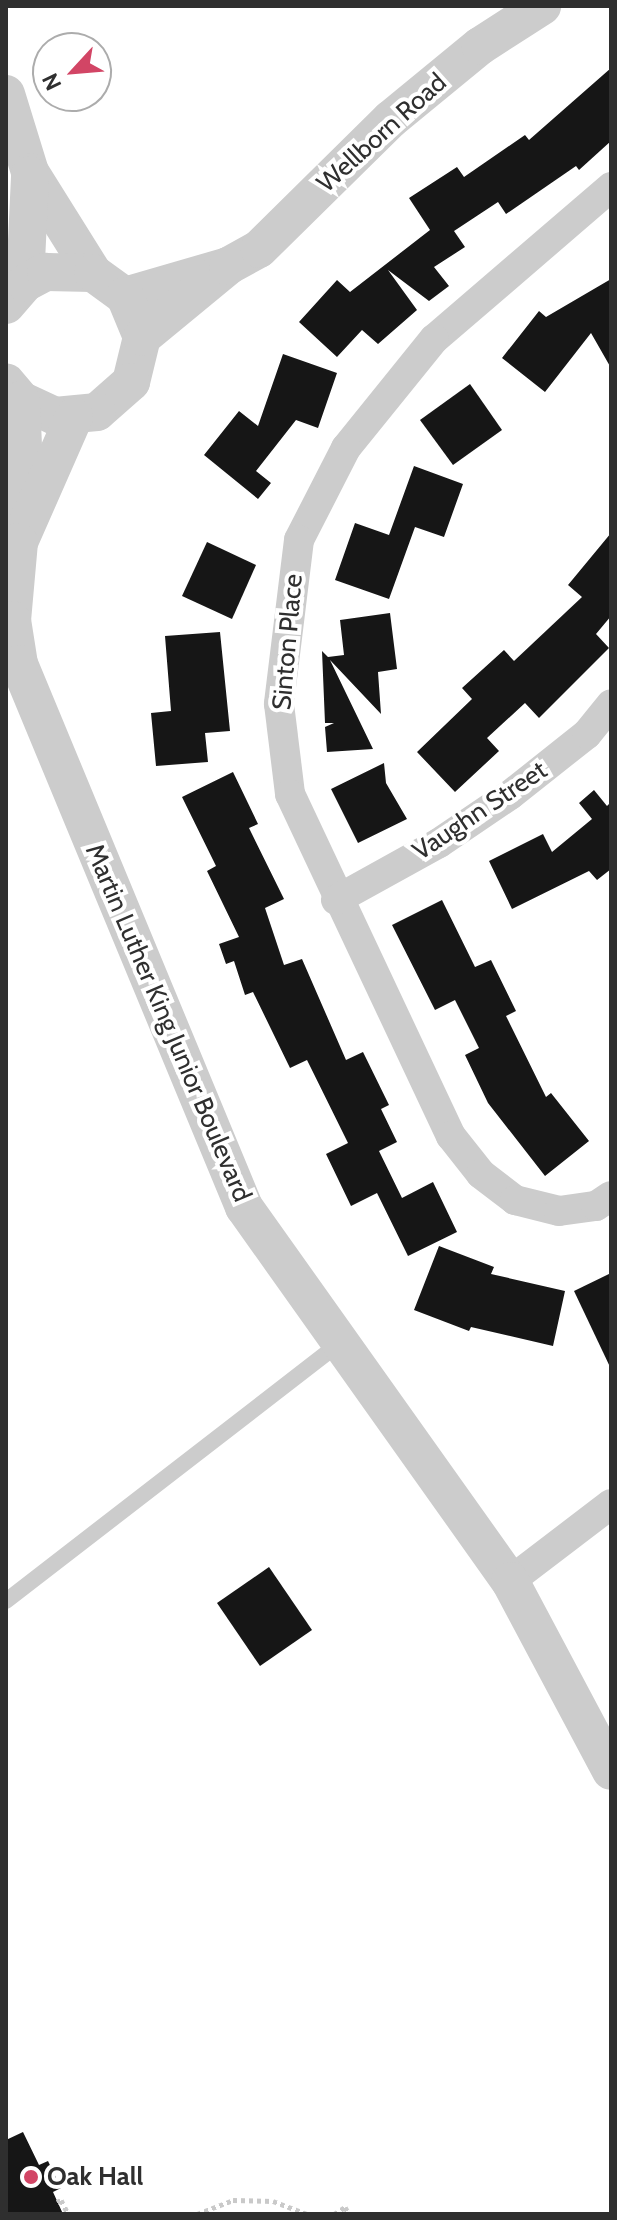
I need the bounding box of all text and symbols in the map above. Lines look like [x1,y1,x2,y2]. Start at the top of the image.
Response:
north arrow [32,32,112,112]
street label: Wellborn Road [311,67,453,199]
text: N [36,69,67,95]
street label: Sinton Place [267,573,309,711]
street label: Vaughn Street [407,755,553,867]
street label: Martin Luther King Junior Boulevard [78,839,258,1207]
place label: Oak Hall [47,2161,143,2193]
marker: Oak Hall [22,2168,40,2186]

